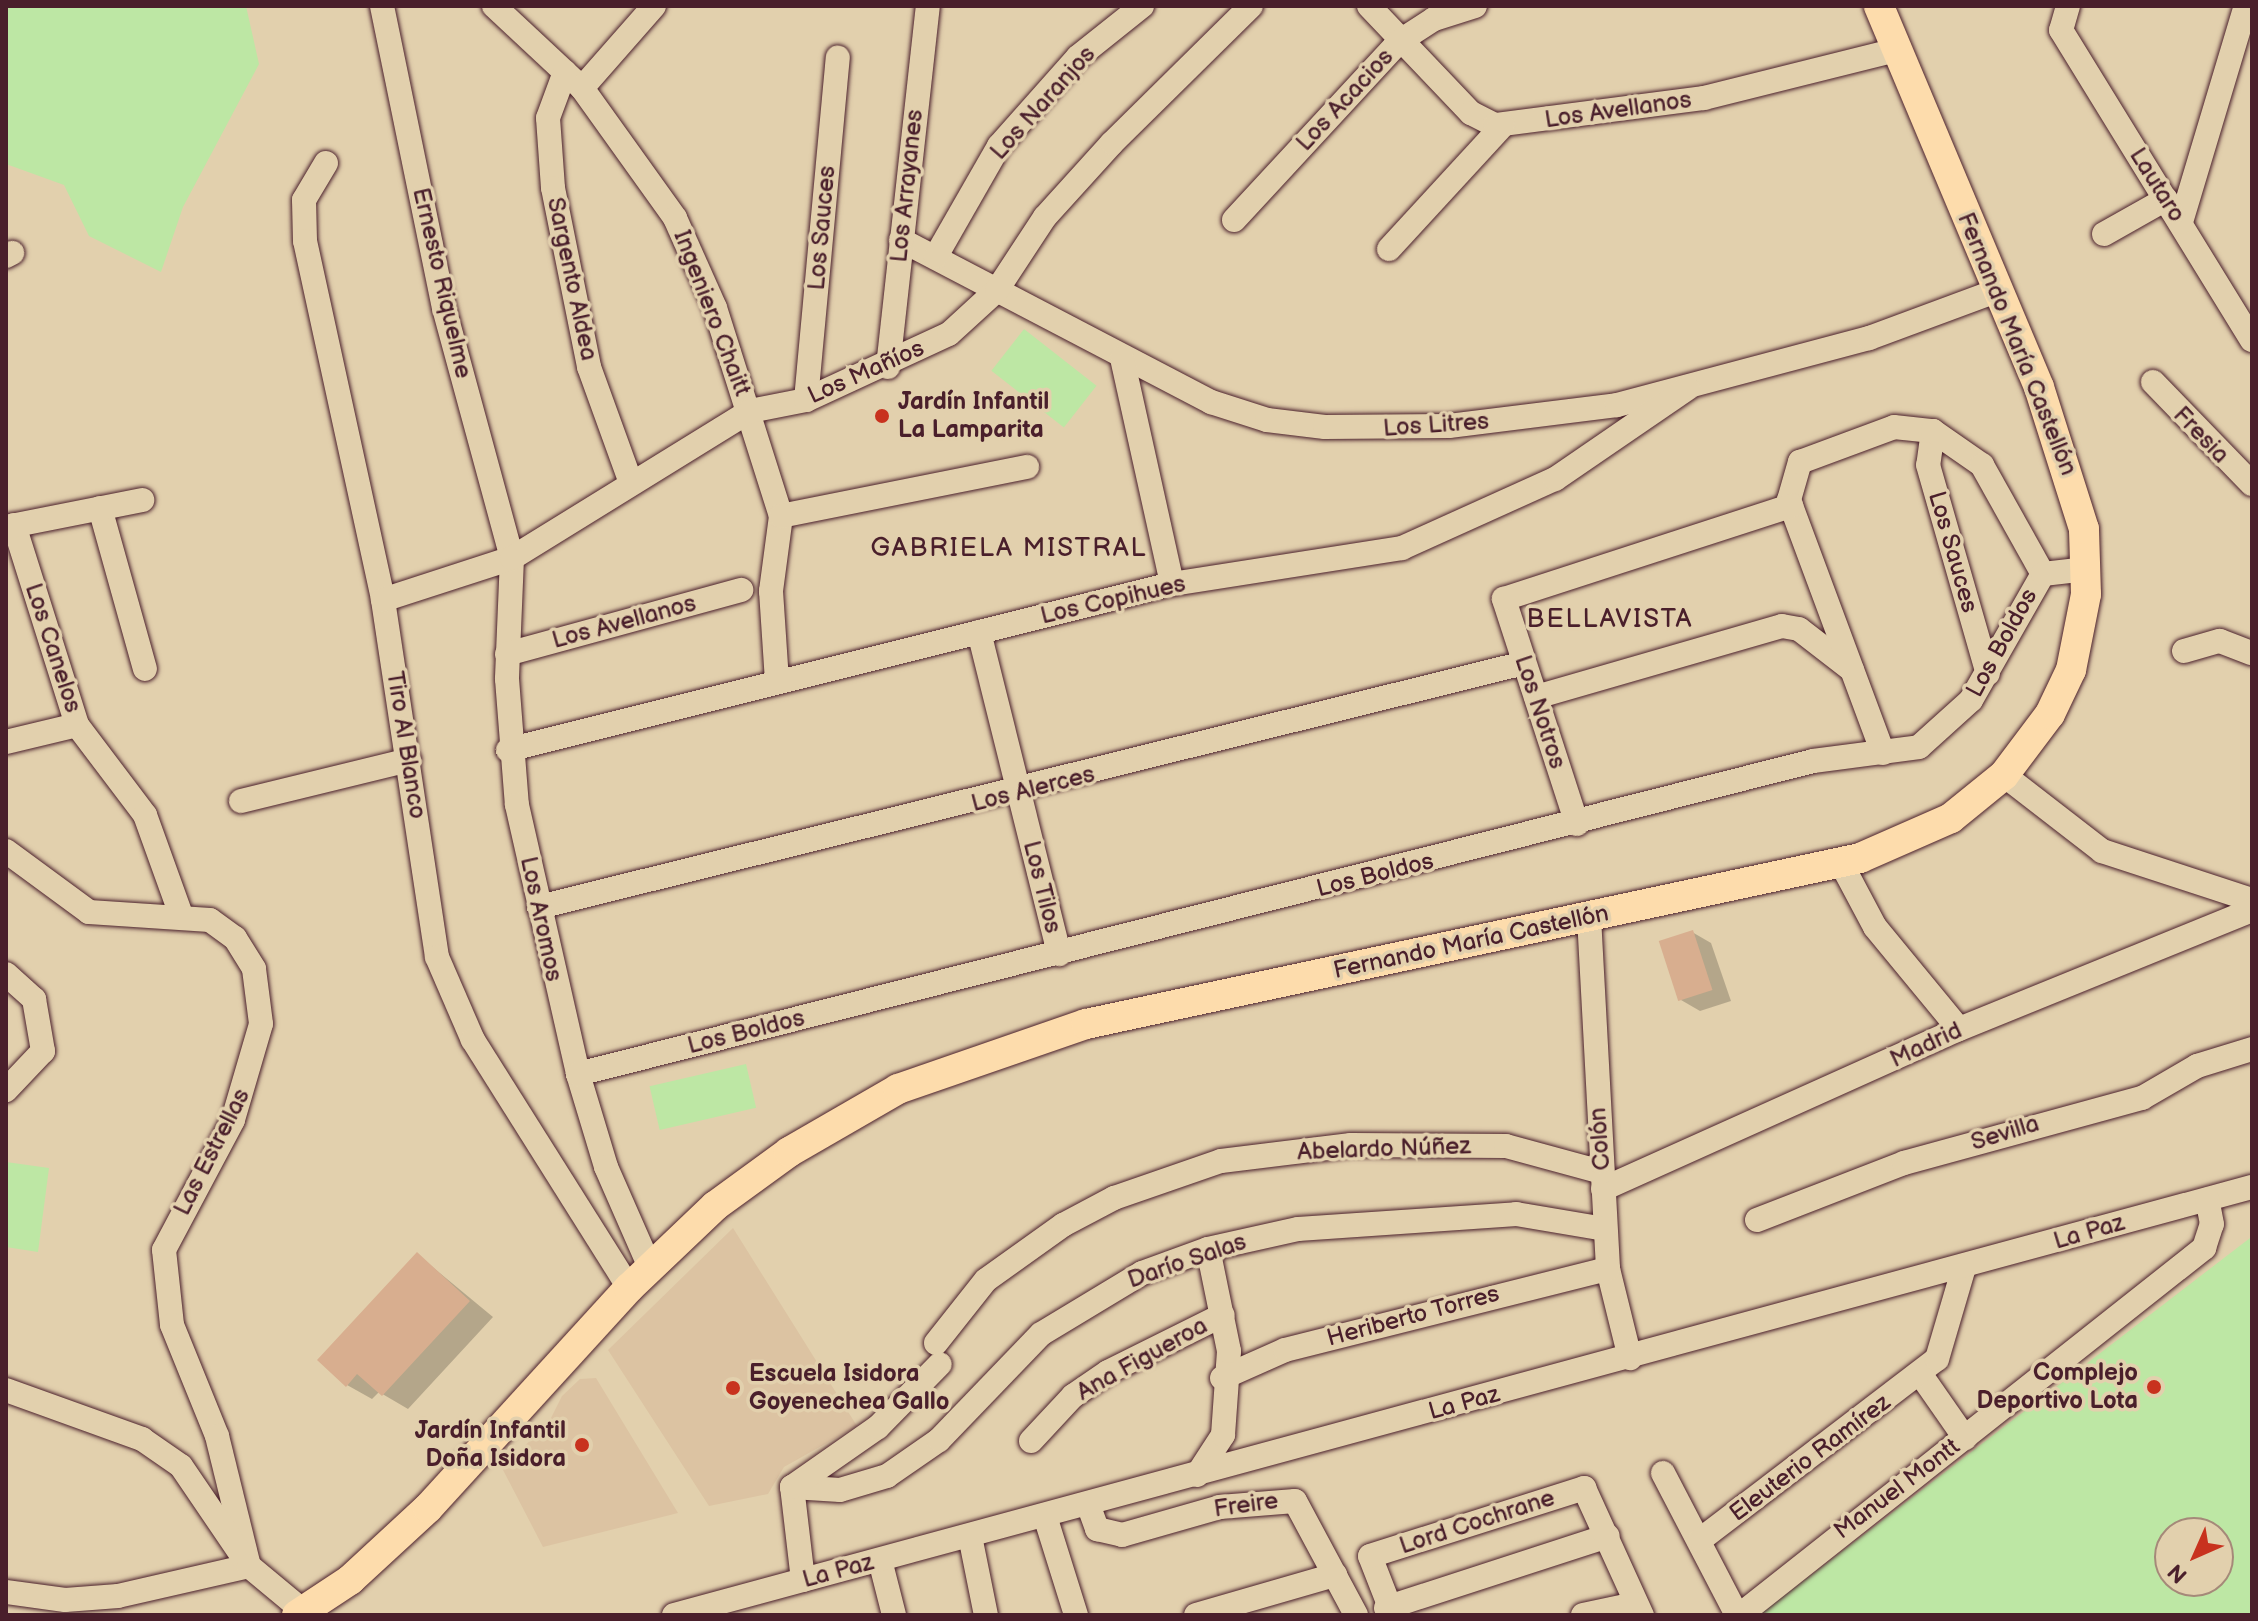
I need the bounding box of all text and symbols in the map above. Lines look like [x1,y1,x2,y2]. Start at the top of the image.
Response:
street label: Los Naranjos [984,40,1102,166]
street label: Los Acacios [1290,43,1400,157]
street label: Los Avellanos [1543,85,1693,135]
street label: Los Arrayanes [885,108,929,264]
street label: Lautaro [2123,143,2191,227]
street label: Los Sauces [802,164,842,292]
street label: Ernesto Riquelme [406,185,478,381]
street label: Sargento Aldea [541,195,603,363]
street label: Fernando María Castellón [1951,208,2083,480]
street label: Ingeniero Chaitt [667,226,757,400]
street label: Los Mañíos [803,334,929,410]
place label: Jardín Infantil La Lamparita [898,388,1049,444]
street label: Fresia [2167,401,2235,469]
marker: Jardín Infantil La Lamparita [873,407,891,425]
street label: Los Litres [1382,407,1490,443]
street label: Los Sauces [1922,488,1984,616]
district label: GABRIELA MISTRAL [870,533,1148,565]
street label: Los Copihues [1038,569,1188,631]
street label: Los Canelos [19,580,87,716]
street label: Los Boldos [1960,584,2044,702]
street label: Los Avellanos [549,589,699,655]
district label: BELLAVISTA [1527,604,1693,636]
street label: Los Notros [1508,652,1572,772]
street label: Tiro Al Blanco [380,669,432,821]
street label: Los Alerces [968,760,1098,818]
street label: Los Tilos [1017,837,1067,937]
street label: Los Boldos [1313,847,1437,903]
street label: Los Aromos [514,854,568,984]
street label: Fernando María Castellón [1331,899,1611,985]
street label: Los Boldos [684,1004,808,1060]
street label: Madrid [1885,1016,1967,1074]
street label: Las Estrellas [168,1084,256,1220]
street label: Colón [1583,1107,1617,1171]
street label: Sevilla [1967,1109,2043,1157]
street label: Abelardo Núñez [1297,1132,1471,1166]
street label: La Paz [2050,1208,2128,1256]
street label: Darío Salas [1124,1227,1250,1295]
street label: Heriberto Torres [1323,1279,1503,1353]
street label: Ana Figueroa [1072,1311,1212,1407]
place label: Complejo Deportivo Lota [1977,1359,2138,1415]
place label: Escuela Isidora Goyenechea Gallo [749,1360,949,1416]
marker: Complejo Deportivo Lota [2145,1378,2163,1396]
marker: Escuela Isidora Goyenechea Gallo [724,1379,742,1397]
street label: La Paz [1425,1380,1503,1426]
street label: Eleuterio Ramírez [1724,1388,1896,1528]
place label: Jardín Infantil Doña Isidora [415,1417,566,1473]
street label: Manuel Montt [1829,1432,1965,1546]
marker: Jardín Infantil Doña Isidora [573,1436,591,1454]
street label: Lord Cochrane [1396,1483,1558,1561]
street label: Freire [1212,1486,1280,1524]
north arrow [2154,1517,2234,1597]
street label: La Paz [799,1548,877,1594]
text: N [2163,1558,2193,1588]

